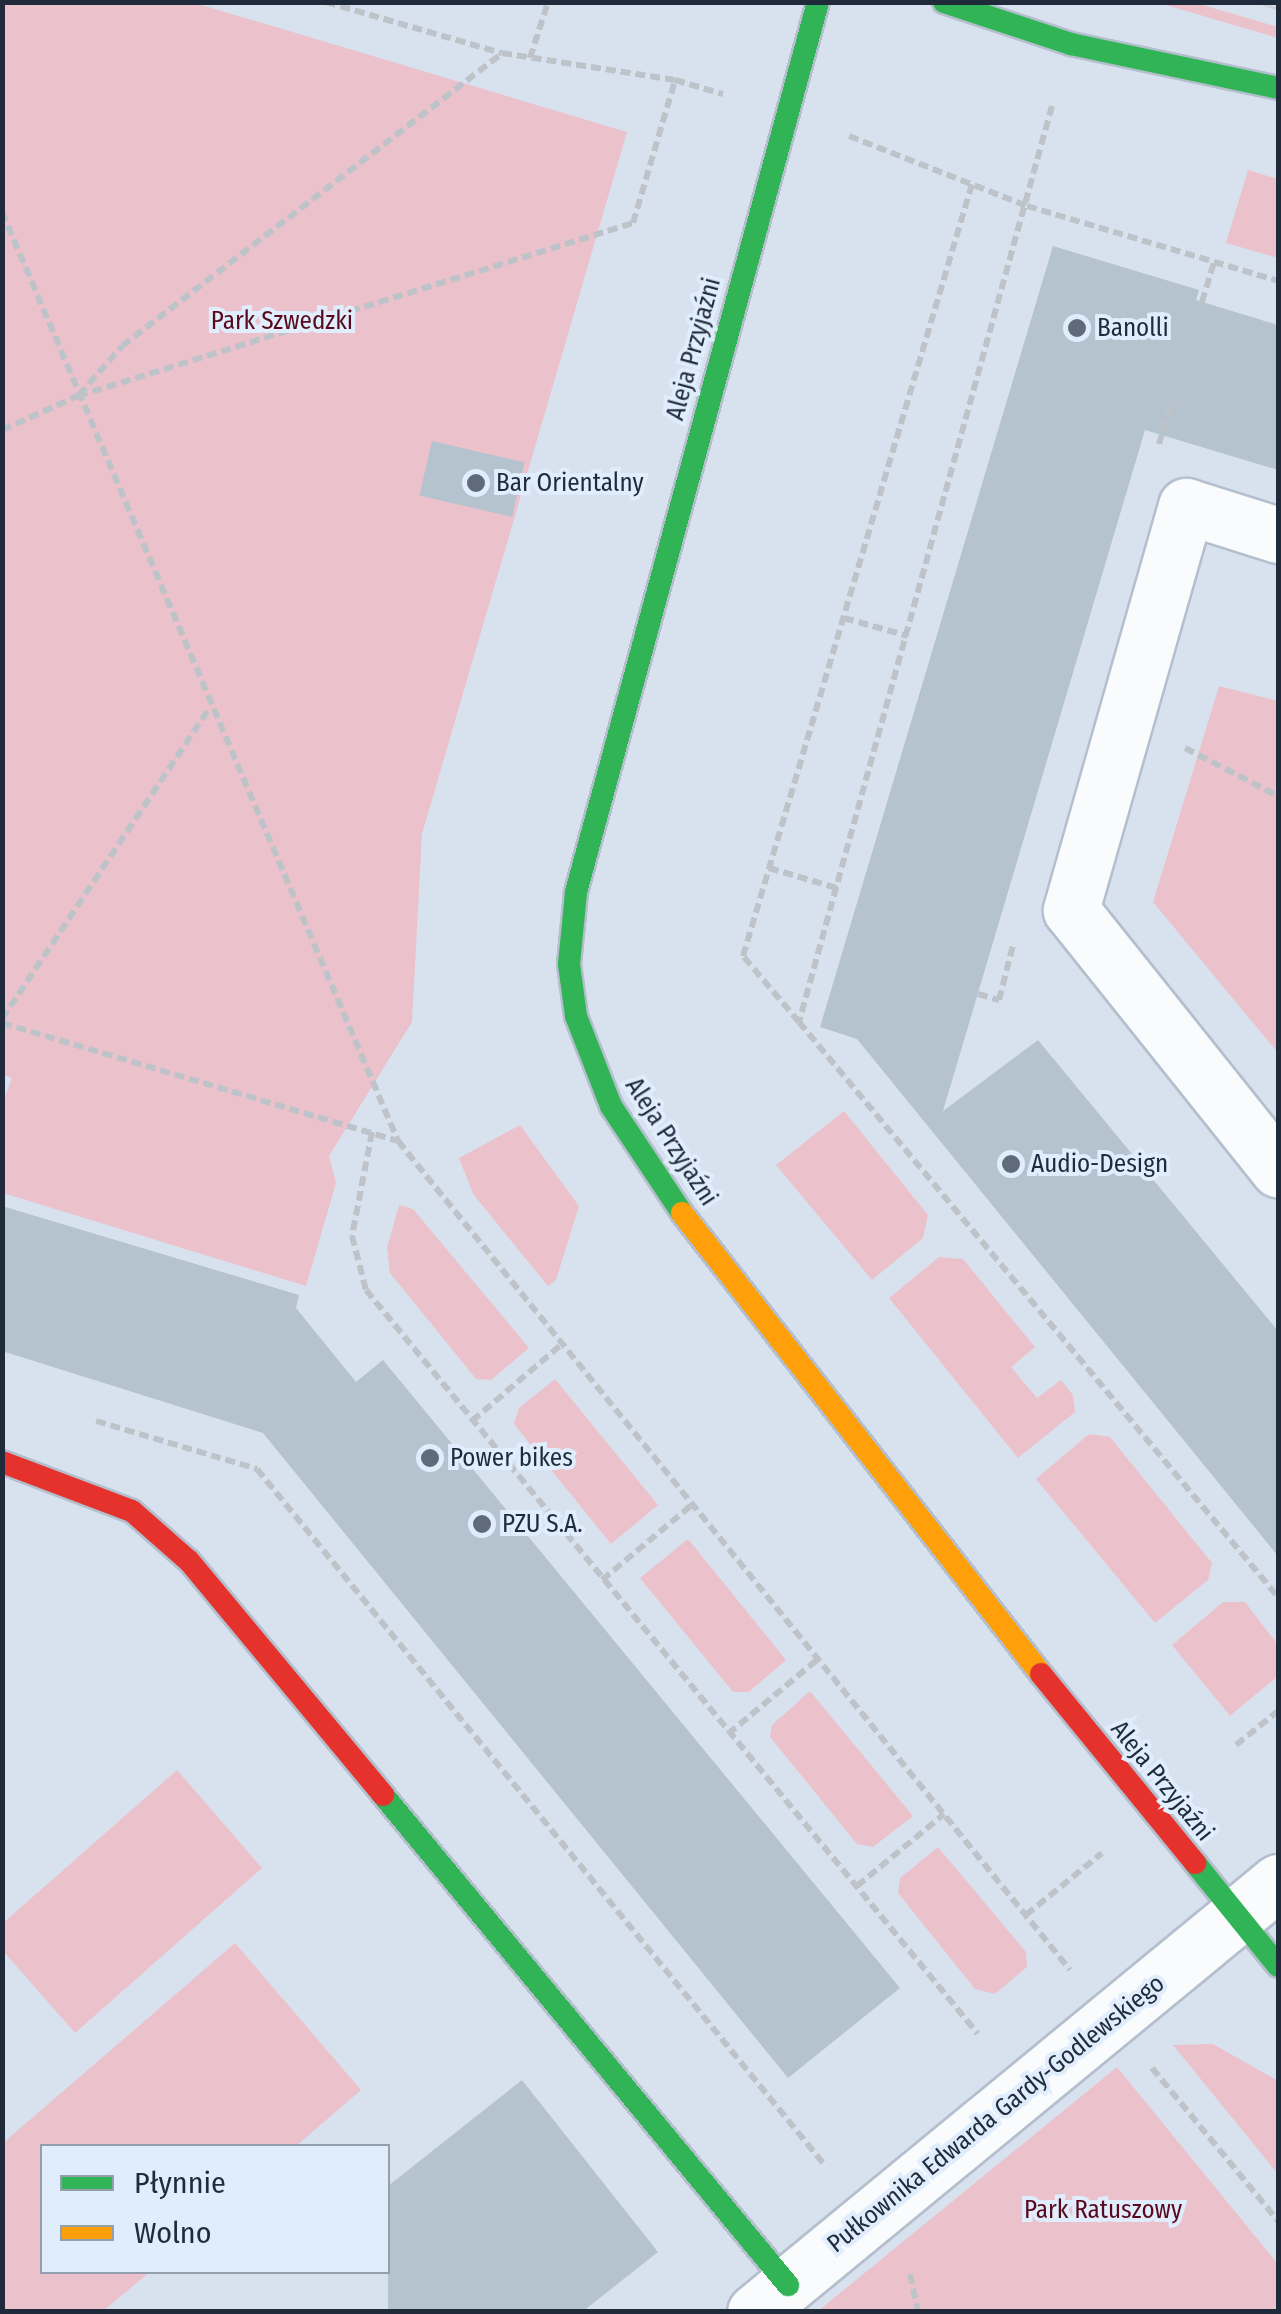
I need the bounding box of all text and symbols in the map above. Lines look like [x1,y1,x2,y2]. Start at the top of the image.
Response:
street label: Aleja Przyjaźni [661,274,727,424]
park label: Park Szwedzki [211,306,353,336]
place label: Banolli [1097,313,1169,343]
marker: Banolli [1066,317,1088,339]
place label: Bar Orientalny [496,468,644,498]
marker: Bar Orientalny [465,472,487,494]
street label: Aleja Przyjaźni [619,1072,723,1212]
place label: Audio-Design [1031,1149,1168,1179]
marker: Audio-Design [1000,1153,1022,1175]
place label: Power bikes [450,1443,573,1473]
marker: Power bikes [419,1447,441,1469]
place label: PZU S.A. [502,1509,583,1539]
marker: PZU S.A. [471,1513,493,1535]
street label: Aleja Przyjaźni [1104,1715,1220,1847]
street label: Pułkownika Edwarda Gardy-Godlewskiego [821,1969,1171,2259]
legend [40,2144,390,2274]
text: Płynnie [134,2165,226,2201]
park label: Park Ratuszowy [1024,2195,1182,2225]
text: Wolno [134,2215,211,2251]

